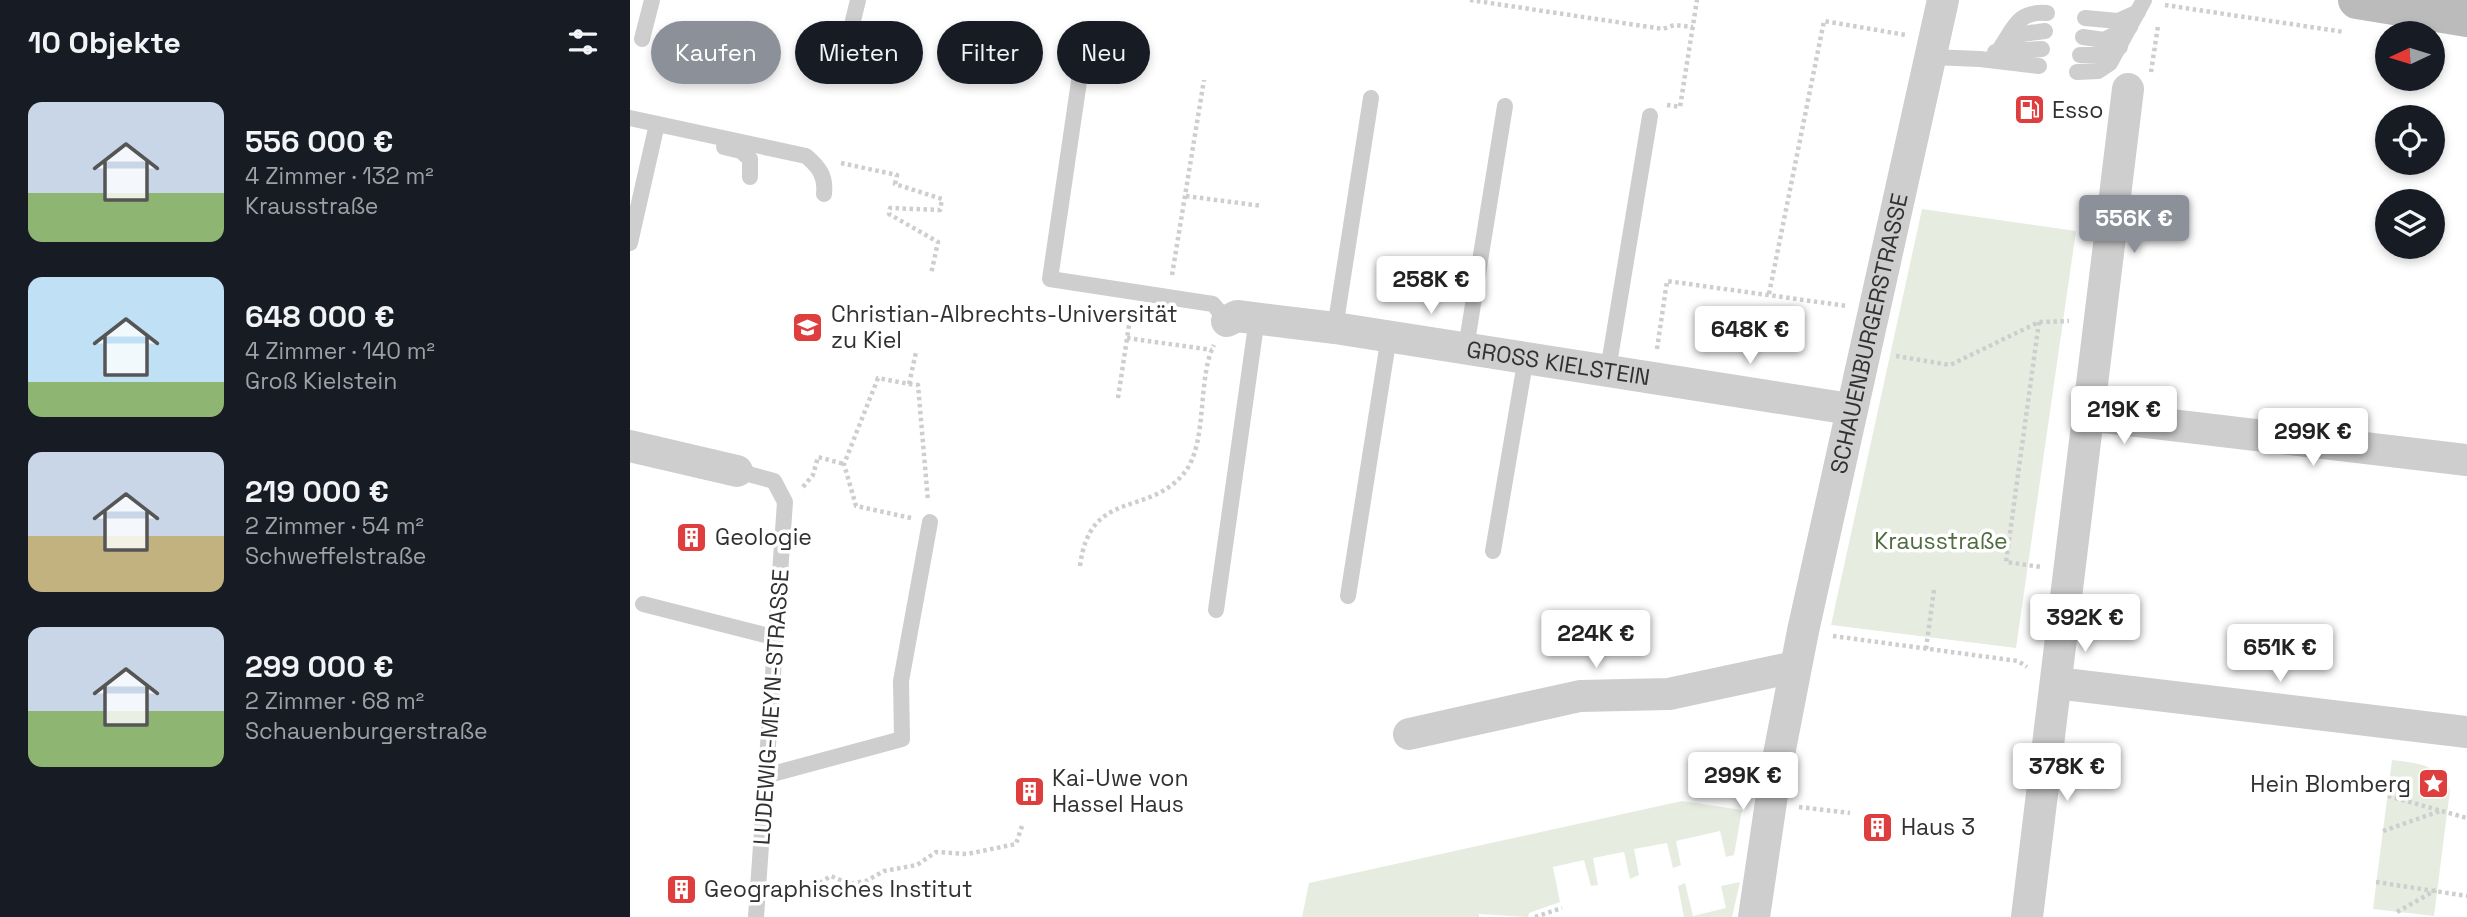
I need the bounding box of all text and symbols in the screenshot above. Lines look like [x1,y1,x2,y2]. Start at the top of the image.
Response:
chip: Kaufen [651,21,781,84]
chip: Mieten [795,21,923,84]
chip: Filter [937,21,1043,84]
chip: Neu [1057,21,1150,84]
north arrow [2375,21,2445,91]
map controls [2375,21,2445,259]
text: 10 Objekte [28,23,181,62]
icon: filters [564,23,602,61]
fuel station icon: Esso [2012,93,2046,127]
place label: Esso [2052,95,2103,125]
button: locate [2375,105,2445,175]
text: 556 000 € [245,122,393,161]
icon: home [84,130,168,214]
text: 4 Zimmer · 132 m² [245,161,434,191]
button: layers [2375,189,2445,259]
street label: SCHAUENBURGERSTRASSE [1823,190,1915,477]
text: Krausstraße [245,191,378,221]
pin: 556K € [2077,196,2191,255]
text: 556K € [2095,203,2173,233]
pin: 258K € [1374,256,1488,316]
text: 258K € [1392,264,1470,294]
text: 648 000 € [245,297,395,336]
place label: Christian-Albrechts-Universität zu Kiel [831,299,1178,355]
icon: home [84,305,168,389]
pin: 648K € [1693,306,1807,366]
school or university icon: Christian-Albrechts-Universität zu Kiel [791,310,825,344]
text: 648K € [1711,314,1789,344]
street label: GROSS KIELSTEIN [1465,334,1652,392]
text: 4 Zimmer · 140 m² [245,336,435,366]
text: Groß Kielstein [245,366,397,396]
pin: 219K € [2067,386,2181,446]
text: 219K € [2087,394,2161,424]
pin: 299K € [2256,408,2370,468]
text: 299K € [2274,416,2352,446]
text: 219 000 € [245,472,389,511]
icon: home [84,480,168,564]
text: 2 Zimmer · 54 m² [245,511,424,541]
building icon: Geologie [675,520,709,554]
place label: Geologie [715,522,812,552]
park label: Krausstraße [1874,526,2008,556]
text: Schweffelstraße [245,541,426,571]
street label: LUDEWIG-MEYN-STRASSE [746,568,796,846]
pin: 392K € [2028,594,2142,654]
text: 392K € [2046,602,2124,632]
pin: 224K € [1539,610,1653,670]
text: 224K € [1557,618,1635,648]
pin: 651K € [2223,624,2337,684]
text: 651K € [2243,632,2317,662]
text: 299 000 € [245,647,394,686]
icon: home [84,655,168,739]
text: 2 Zimmer · 68 m² [245,686,424,716]
text: Schauenburgerstraße [245,716,488,746]
pin: 378K € [2010,744,2124,803]
text: 378K € [2029,751,2105,781]
pin: 299K € [1686,752,1800,812]
text: 299K € [1704,760,1782,790]
place label: Kai-Uwe von Hassel Haus [1052,763,1189,819]
place icon: Hein Blomberg [2417,767,2451,801]
place label: Hein Blomberg [2250,769,2411,799]
building icon: Kai-Uwe von Hassel Haus [1012,774,1046,808]
building icon: Haus 3 [1861,810,1895,844]
place label: Haus 3 [1901,812,1975,842]
building icon: Geographisches Institut [664,872,698,906]
place label: Geographisches Institut [704,874,972,904]

